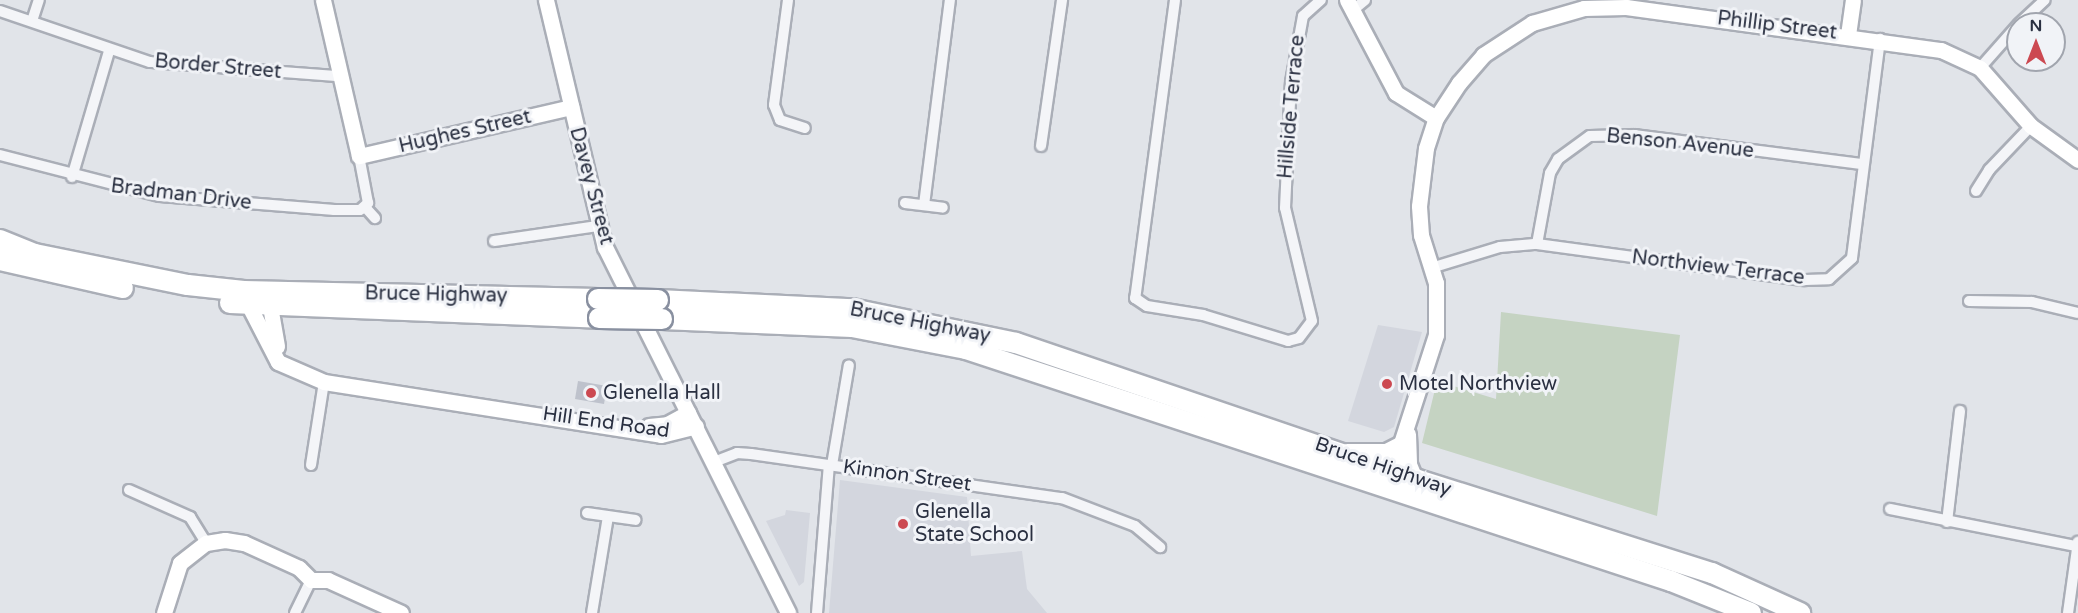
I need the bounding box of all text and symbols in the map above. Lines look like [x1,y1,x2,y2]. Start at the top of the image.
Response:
street label: Phillip Street [1716,7,1838,45]
north arrow [2006,12,2066,72]
text: N [2030,16,2042,36]
street label: Hillside Terrace [1274,34,1310,180]
street label: Border Street [154,50,282,84]
street label: Hughes Street [396,105,534,159]
street label: Benson Avenue [1605,124,1755,164]
street label: Davey Street [564,125,618,247]
street label: Bradman Drive [109,174,253,216]
street label: Northview Terrace [1630,246,1806,290]
street label: Bruce Highway [364,282,508,308]
street label: Bruce Highway [848,298,992,348]
place label: Motel Northview [1399,372,1557,396]
marker: Motel Northview [1380,377,1394,391]
place label: Glenella Hall [603,381,721,405]
marker: Glenella Hall [584,386,598,400]
street label: Hill End Road [541,402,671,444]
street label: Bruce Highway [1312,432,1454,502]
street label: Kinnon Street [841,455,973,497]
place label: Glenella State School [915,500,1034,547]
marker: Glenella State School [896,517,910,531]

